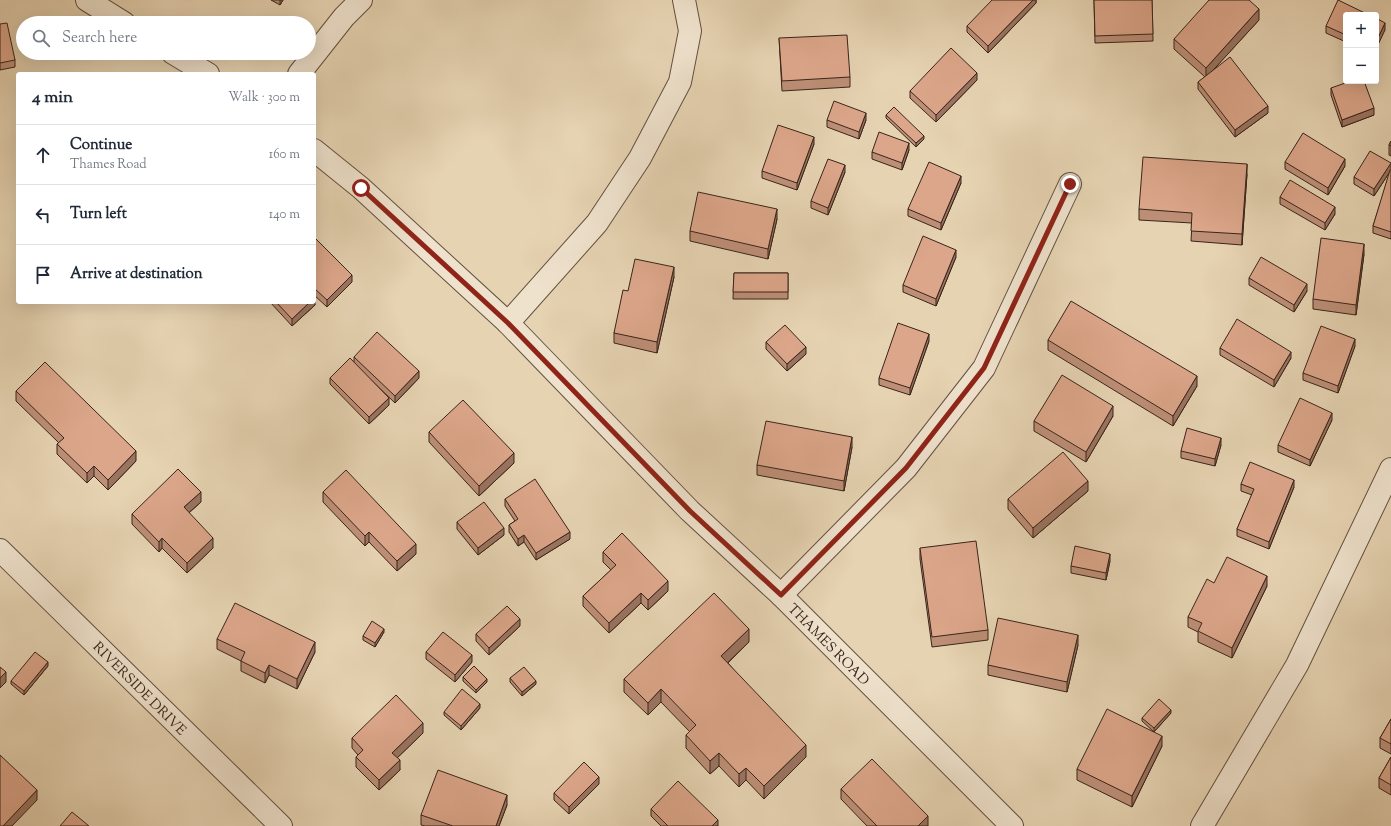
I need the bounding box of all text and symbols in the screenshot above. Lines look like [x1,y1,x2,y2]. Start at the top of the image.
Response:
map controls [1343,12,1379,84]
button: + [1343,12,1379,48]
search box [16,16,316,60]
icon: search [30,27,52,49]
text: Search here [62,28,137,49]
button: − [1343,48,1379,84]
text: 4 min [32,86,73,110]
text: Walk · 300 m [228,89,300,107]
text: Continue [70,135,132,156]
icon: ahead [32,144,54,166]
text: 160 m [269,146,300,164]
text: Thames Road [70,156,147,174]
route end [1061,175,1079,193]
route start [352,179,370,197]
icon: left [32,204,54,226]
text: Turn left [70,204,127,225]
text: 140 m [269,206,300,224]
icon: arrive [32,264,54,286]
text: Arrive at destination [70,264,203,285]
street label: THAMES ROAD [782,600,873,691]
street label: RIVERSIDE DRIVE [87,638,190,741]

